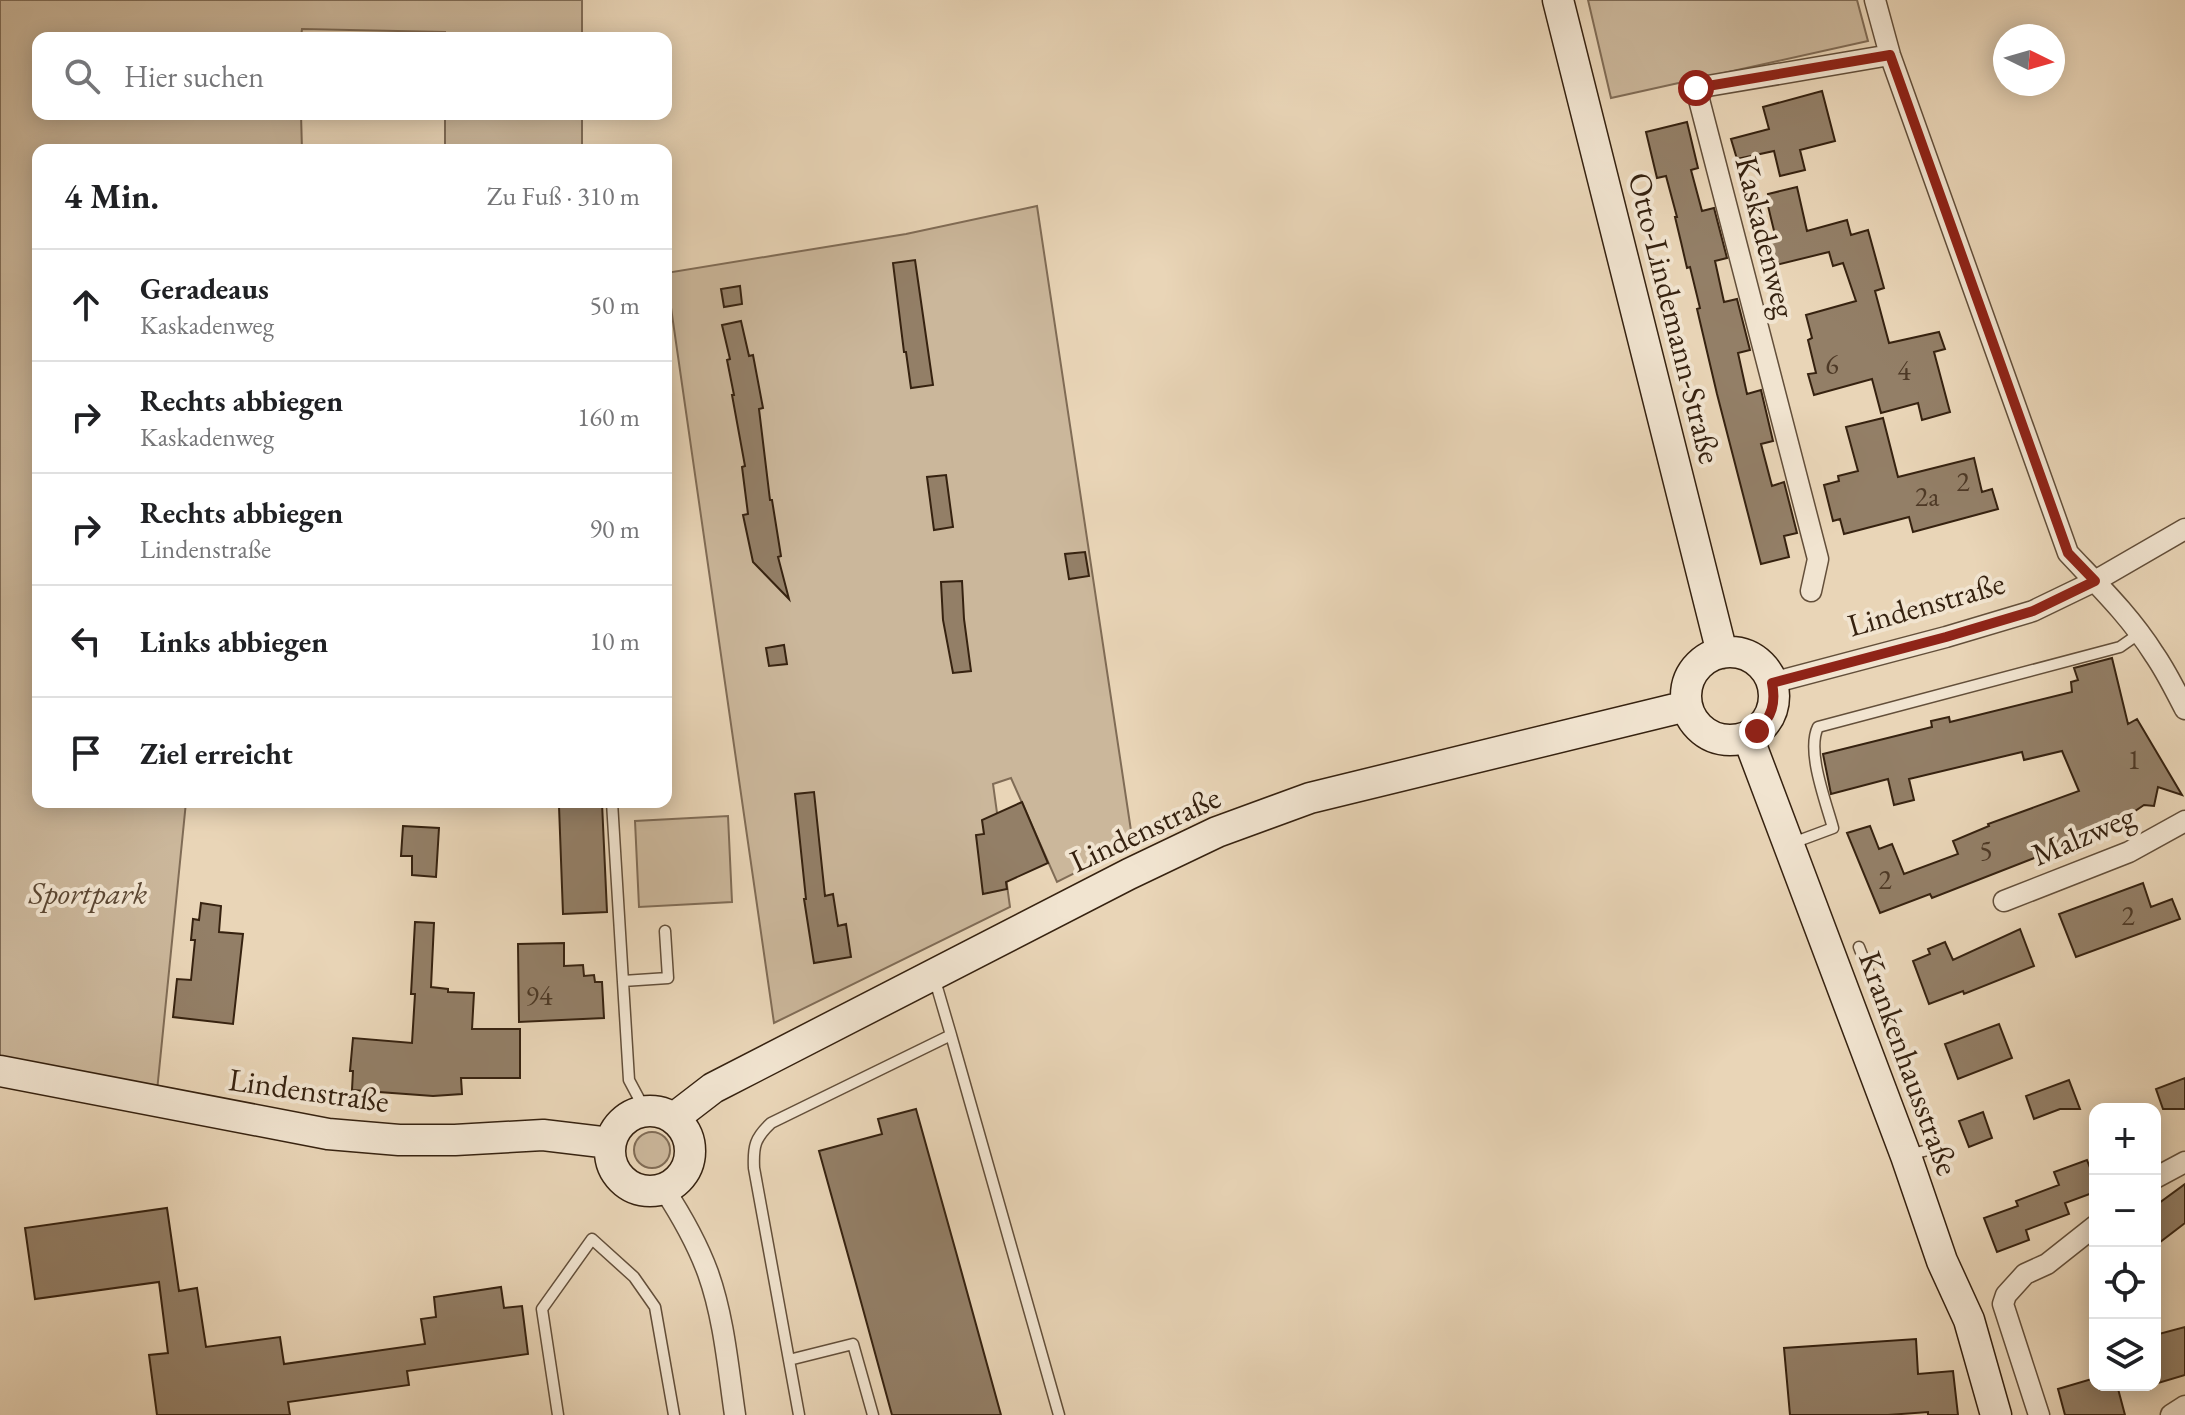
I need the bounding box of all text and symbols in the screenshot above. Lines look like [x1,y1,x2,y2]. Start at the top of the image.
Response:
north arrow [1993,24,2065,96]
search box [32,32,672,120]
icon: search [60,54,104,98]
text: Hier suchen [124,57,264,96]
route start [1678,70,1714,106]
street label: Kaskadenweg [1726,152,1807,323]
street label: Otto-Lindemann-Straße [1619,168,1731,468]
text: 4 Min. [64,174,159,218]
text: Zu Fuß · 310 m [487,179,640,213]
text: Geradeaus [140,269,269,308]
icon: ahead [64,283,108,327]
text: 50 m [590,288,640,322]
text: Kaskadenweg [140,308,274,342]
house number: 6 [1825,346,1839,382]
house number: 4 [1897,352,1911,388]
text: Rechts abbiegen [140,381,343,420]
icon: right [64,395,108,439]
text: 160 m [577,400,640,434]
text: Kaskadenweg [140,420,274,454]
house number: 2 [1956,463,1970,499]
house number: 2a [1915,478,1940,514]
text: Rechts abbiegen [140,493,343,532]
icon: right [64,507,108,551]
text: 90 m [590,512,640,546]
text: Lindenstraße [140,532,271,566]
street label: Lindenstraße [1843,562,2009,646]
icon: left [64,619,108,663]
text: Links abbiegen [140,622,328,661]
text: 10 m [590,624,640,658]
route end [1739,713,1775,749]
icon: arrive [64,731,108,775]
text: Ziel erreicht [140,734,293,773]
house number: 1 [2127,741,2141,777]
street label: Lindenstraße [1063,776,1227,882]
street label: Malzweg [2025,794,2142,875]
house number: 5 [1979,832,1993,868]
house number: 2 [1878,861,1892,897]
park label: Sportpark [28,872,148,914]
house number: 2 [2121,897,2135,933]
street label: Krankenhausstraße [1849,945,1969,1181]
house number: 94 [526,977,553,1013]
street label: Lindenstraße [226,1058,392,1122]
map controls [2089,1103,2161,1391]
button: + [2089,1103,2161,1175]
button: − [2089,1175,2161,1247]
button: locate [2089,1247,2161,1319]
button: layers [2089,1319,2161,1391]

